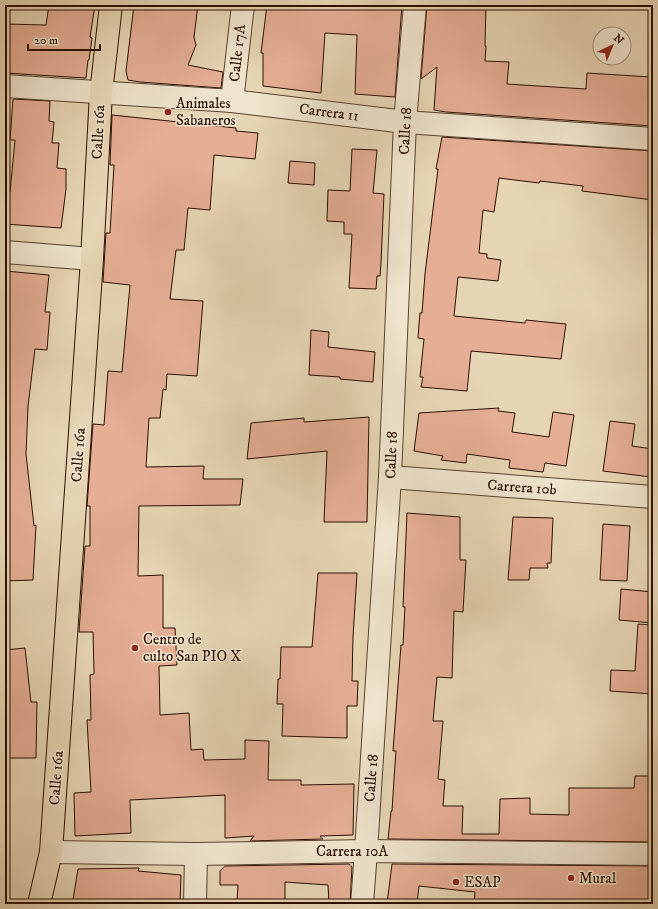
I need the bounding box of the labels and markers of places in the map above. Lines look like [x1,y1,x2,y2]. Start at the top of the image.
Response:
place label: Animales Sabaneros [176,94,236,130]
marker: Animales Sabaneros [163,107,173,117]
place label: Centro de culto San PIO X [143,630,241,666]
marker: Centro de culto San PIO X [130,643,140,653]
place label: Mural [579,869,617,888]
place label: ESAP [464,873,501,892]
marker: Mural [566,873,576,883]
marker: ESAP [451,877,461,887]

